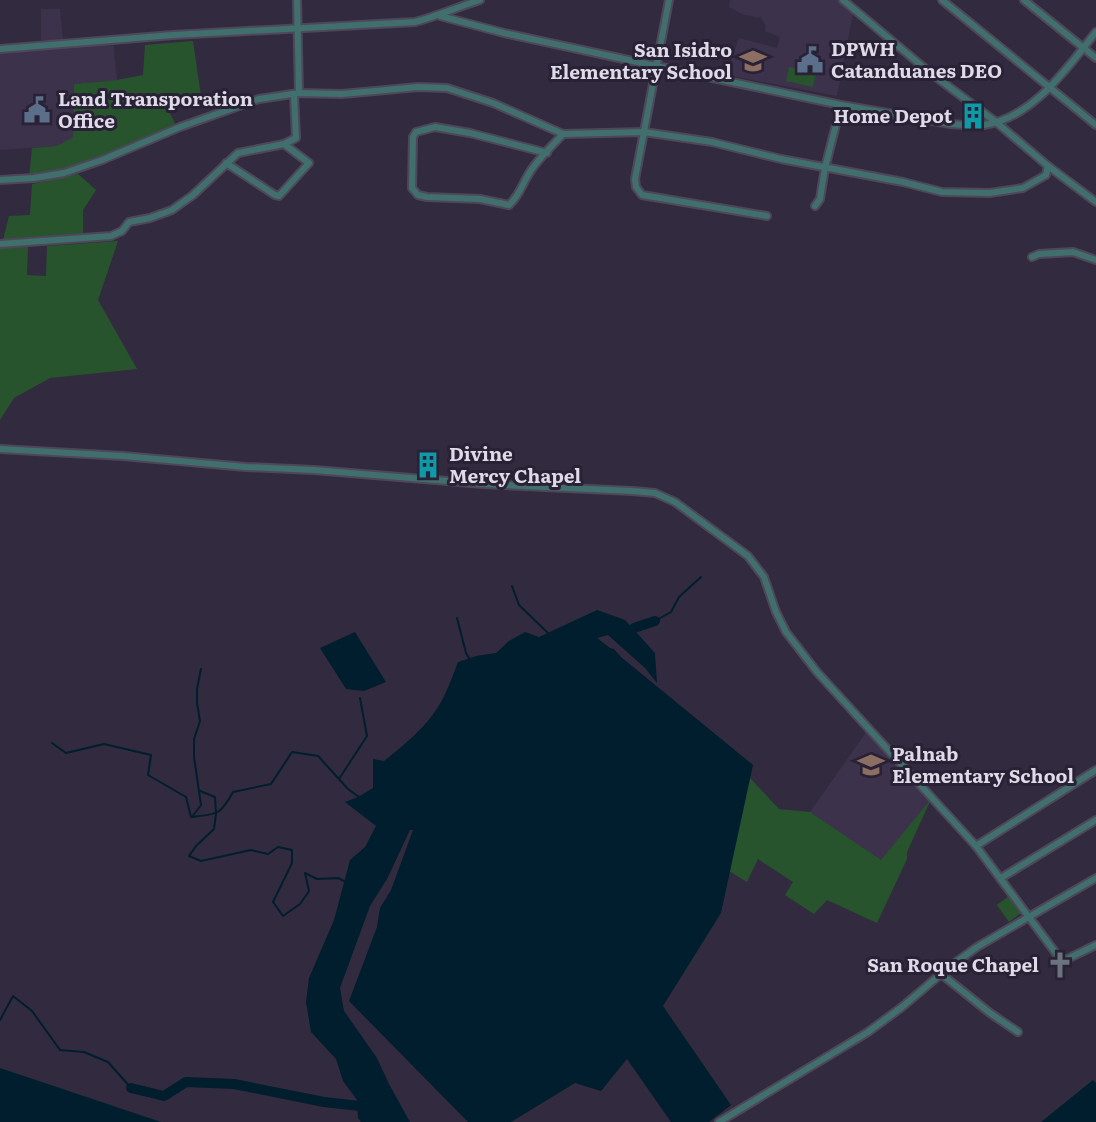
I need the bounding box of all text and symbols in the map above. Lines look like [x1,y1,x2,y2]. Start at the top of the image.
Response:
place label: DPWH Catanduanes DEO [831,34,1002,84]
place label: San Isidro Elementary School [550,35,732,85]
public building icon: DPWH Catanduanes DEO [795,45,825,75]
school or university icon: San Isidro Elementary School [738,46,768,76]
place label: Land Transporation Office [58,84,253,134]
public building icon: Land Transporation Office [22,95,52,125]
place label: Home Depot [833,101,953,129]
building icon: Home Depot [958,101,988,131]
place label: Divine Mercy Chapel [449,439,581,489]
building icon: Divine Mercy Chapel [413,450,443,480]
place label: Palnab Elementary School [892,739,1074,789]
school or university icon: Palnab Elementary School [856,750,886,780]
place label: San Roque Chapel [867,950,1039,978]
church icon: San Roque Chapel [1045,950,1075,980]

